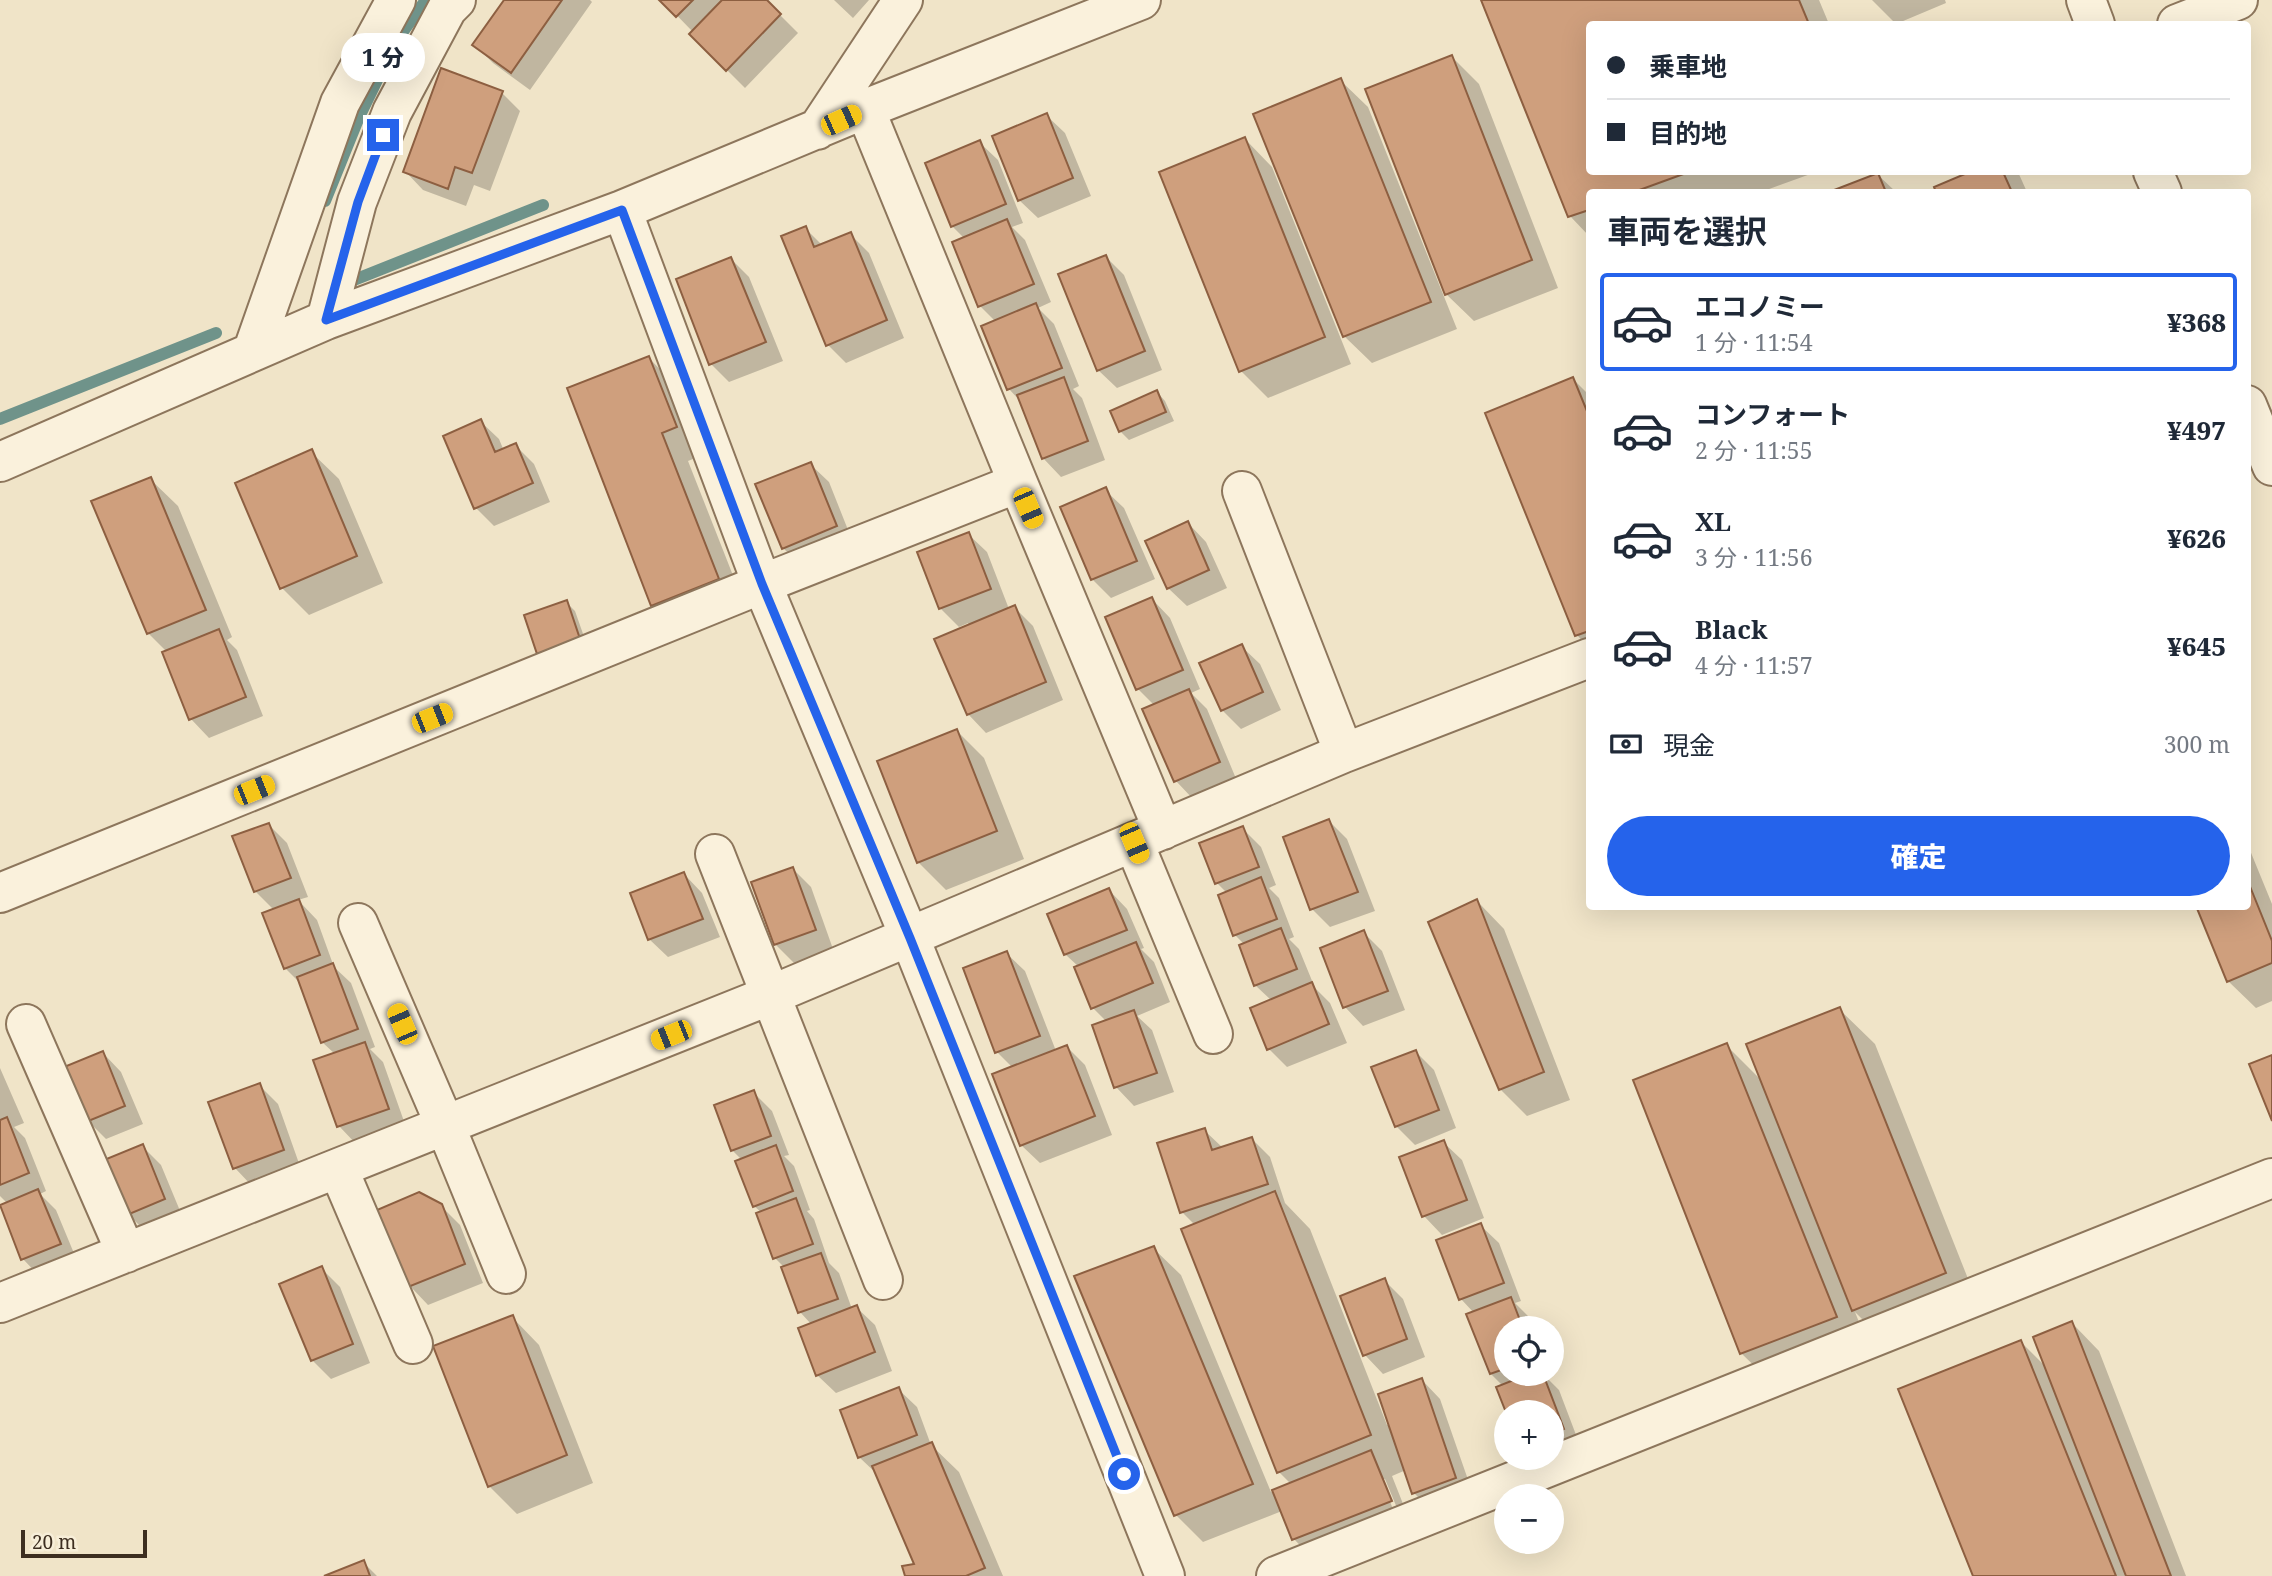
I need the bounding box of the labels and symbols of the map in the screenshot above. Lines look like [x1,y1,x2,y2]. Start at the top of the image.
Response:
callout: 1 分 [341,33,425,82]
car [818,102,865,138]
route end [367,119,399,151]
car [1011,485,1046,531]
car [409,700,456,736]
car [231,772,278,808]
car [1117,820,1152,866]
car [385,1001,420,1047]
car [648,1017,695,1053]
route start [1108,1458,1140,1490]
scale bar [21,1527,147,1559]

